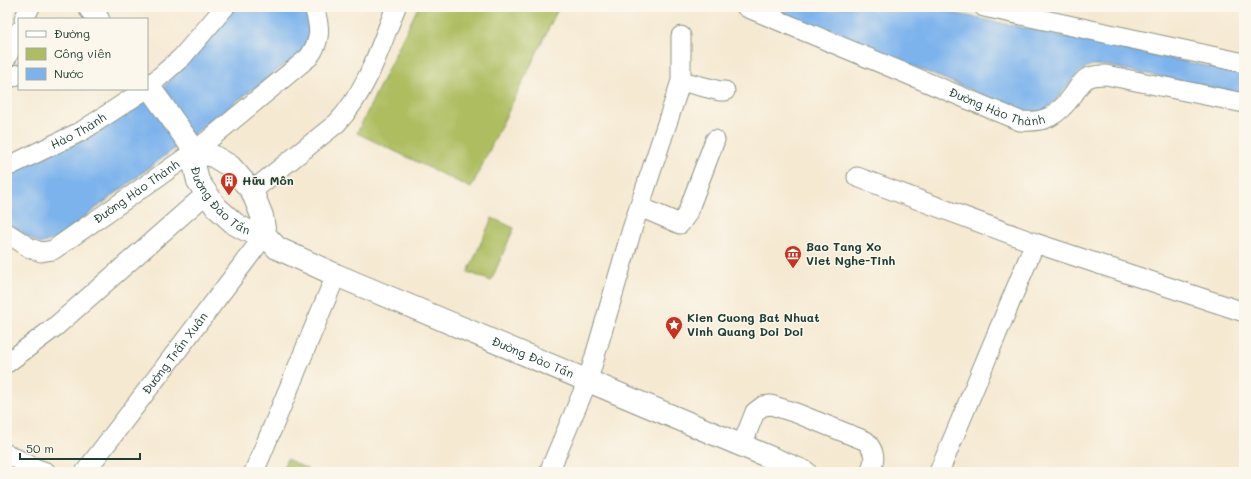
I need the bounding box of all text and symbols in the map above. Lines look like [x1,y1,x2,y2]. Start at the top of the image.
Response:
legend [18,18,148,90]
text: Đường [54,25,90,41]
text: Công viên [54,45,111,61]
text: Nước [54,65,84,81]
street label: Đường Hào Thành [947,83,1047,128]
street label: Hào Thành [48,108,109,152]
street label: Đường Hào Thành [90,155,182,227]
street label: Đường Đào Tấn [188,165,252,238]
building icon: Hữu Môn [219,171,239,196]
place label: Hữu Môn [242,172,294,188]
place label: Bao Tang Xo Viet Nghe-Tinh [806,238,895,268]
museum icon: Bao Tang Xo Viet Nghe-Tinh [783,244,803,269]
street label: Đường Trần Xuân [138,308,211,397]
place label: Kien Cuong Bat Nhuat Vinh Quang Doi Doi [687,309,820,339]
place icon: Kien Cuong Bat Nhuat Vinh Quang Doi Doi [664,315,684,340]
street label: Đường Đào Tấn [490,332,577,381]
scale bar [20,435,140,461]
text: 50 m [26,440,54,456]

